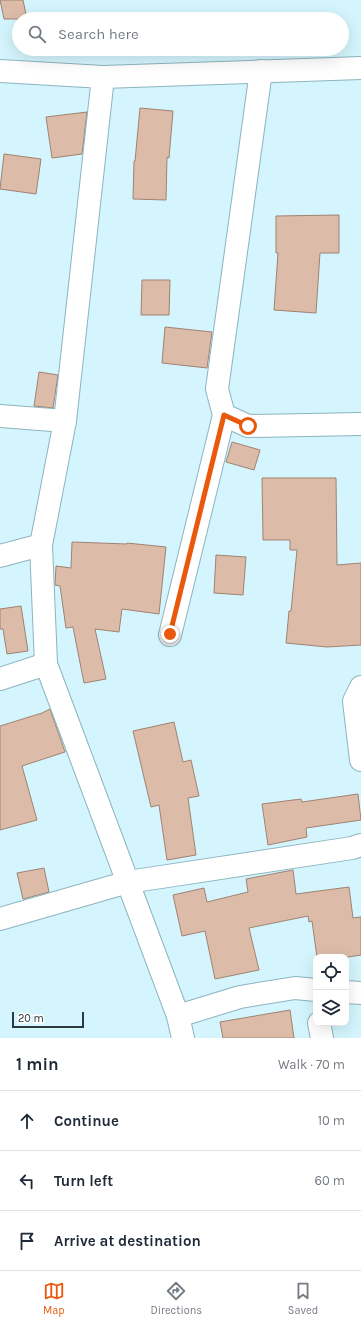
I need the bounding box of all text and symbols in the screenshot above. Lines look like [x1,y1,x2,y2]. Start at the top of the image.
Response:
search box [12,12,349,56]
icon: search [26,23,48,45]
text: Search here [58,25,139,43]
route start [239,417,257,435]
route end [161,625,179,643]
map controls [313,954,349,1026]
button: locate [313,954,349,990]
button: layers [313,990,349,1026]
scale bar [12,1010,84,1029]
text: 20 m [18,1012,44,1025]
text: 1 min [16,1054,59,1074]
text: Walk · 70 m [278,1057,345,1072]
icon: ahead [16,1110,38,1132]
text: Continue [54,1112,119,1130]
text: 10 m [318,1113,345,1128]
icon: left [16,1170,38,1192]
text: Turn left [54,1172,113,1190]
text: 60 m [315,1173,345,1188]
icon: arrive [16,1230,38,1252]
text: Arrive at destination [54,1232,201,1250]
tab: Map [43,1280,65,1317]
tab: Directions [150,1280,202,1317]
tab: Saved [288,1280,318,1317]

